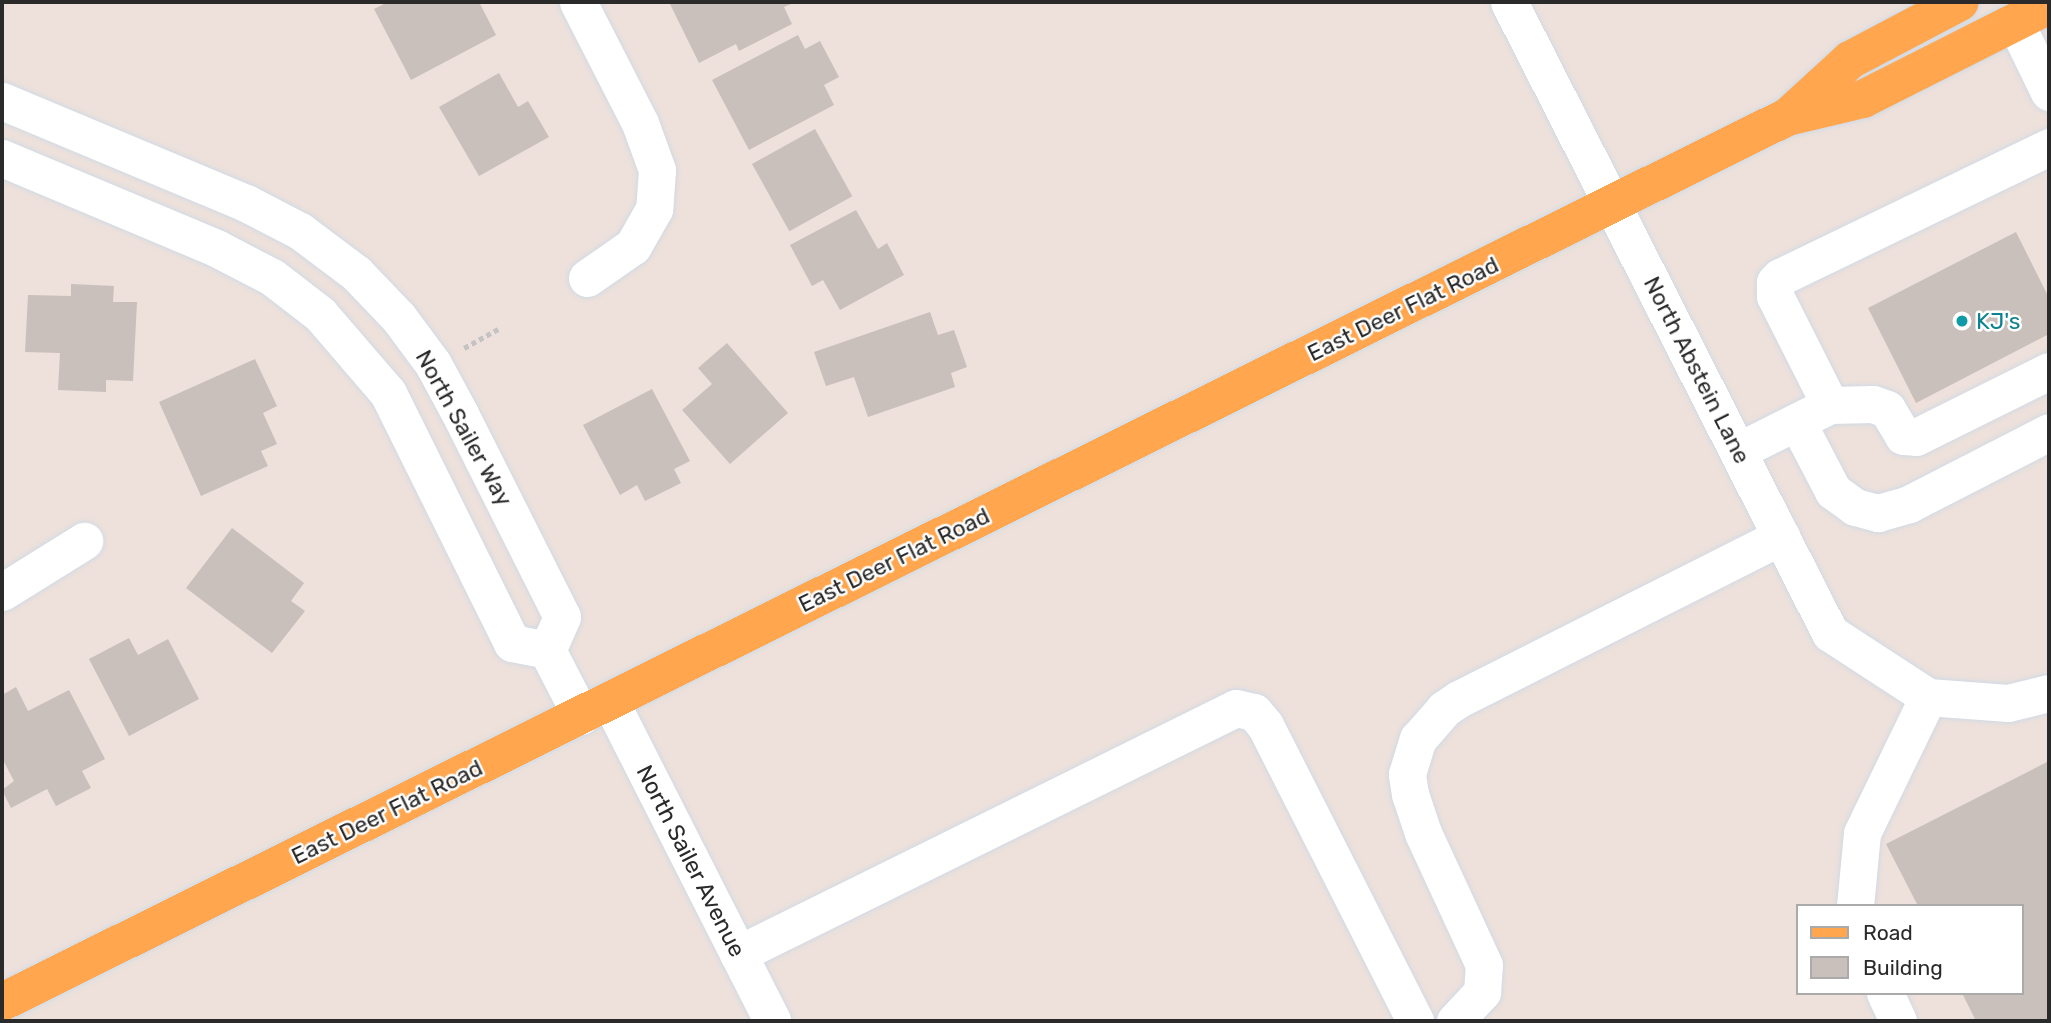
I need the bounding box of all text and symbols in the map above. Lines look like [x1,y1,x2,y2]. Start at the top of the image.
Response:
street label: East Deer Flat Road [1303,251,1503,367]
street label: North Abstein Lane [1638,272,1756,468]
place label: KJ's [1976,307,2020,335]
marker: KJ's [1954,313,1970,329]
street label: North Sailer Way [410,345,518,511]
street label: East Deer Flat Road [794,502,994,618]
street label: East Deer Flat Road [287,754,487,870]
street label: North Sailer Avenue [630,760,752,962]
legend [1796,904,2023,995]
text: Road [1863,920,1913,945]
text: Building [1863,955,1943,980]

